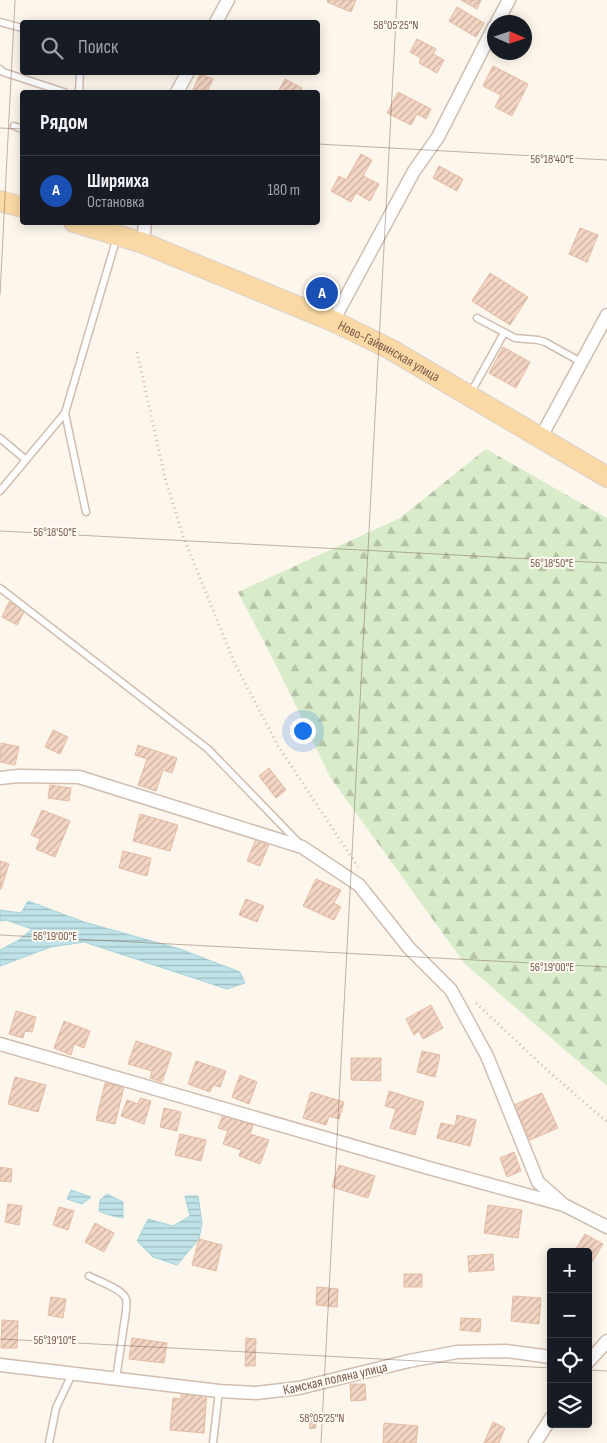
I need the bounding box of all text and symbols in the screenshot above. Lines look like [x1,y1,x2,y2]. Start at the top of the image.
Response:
north arrow [487,15,532,60]
text: 58°05'25"N [374,18,418,33]
search box [20,20,320,75]
icon: search [38,34,66,62]
text: Поиск [78,36,118,59]
text: Рядом [40,110,88,135]
text: 56°18'40"E [530,152,574,167]
text: Ширяиха [87,170,149,193]
text: A [52,181,60,200]
text: 180 m [267,181,300,200]
text: Остановка [87,193,144,212]
pin: A [306,274,338,312]
street label: Ново-Гайвинская улица [335,317,443,386]
text: 56°18'50"E [33,525,77,540]
text: 56°18'50"E [530,556,574,571]
your location [290,718,316,744]
text: 56°19'00"E [33,929,77,944]
text: 56°19'00"E [530,960,574,975]
map controls [547,1248,592,1428]
button: + [547,1248,592,1293]
button: − [547,1293,592,1338]
text: 56°19'10"E [33,1333,77,1348]
button: locate [547,1338,592,1383]
street label: Камская поляна улица [281,1358,389,1399]
button: layers [547,1383,592,1428]
text: 58°05'25"N [300,1411,344,1426]

